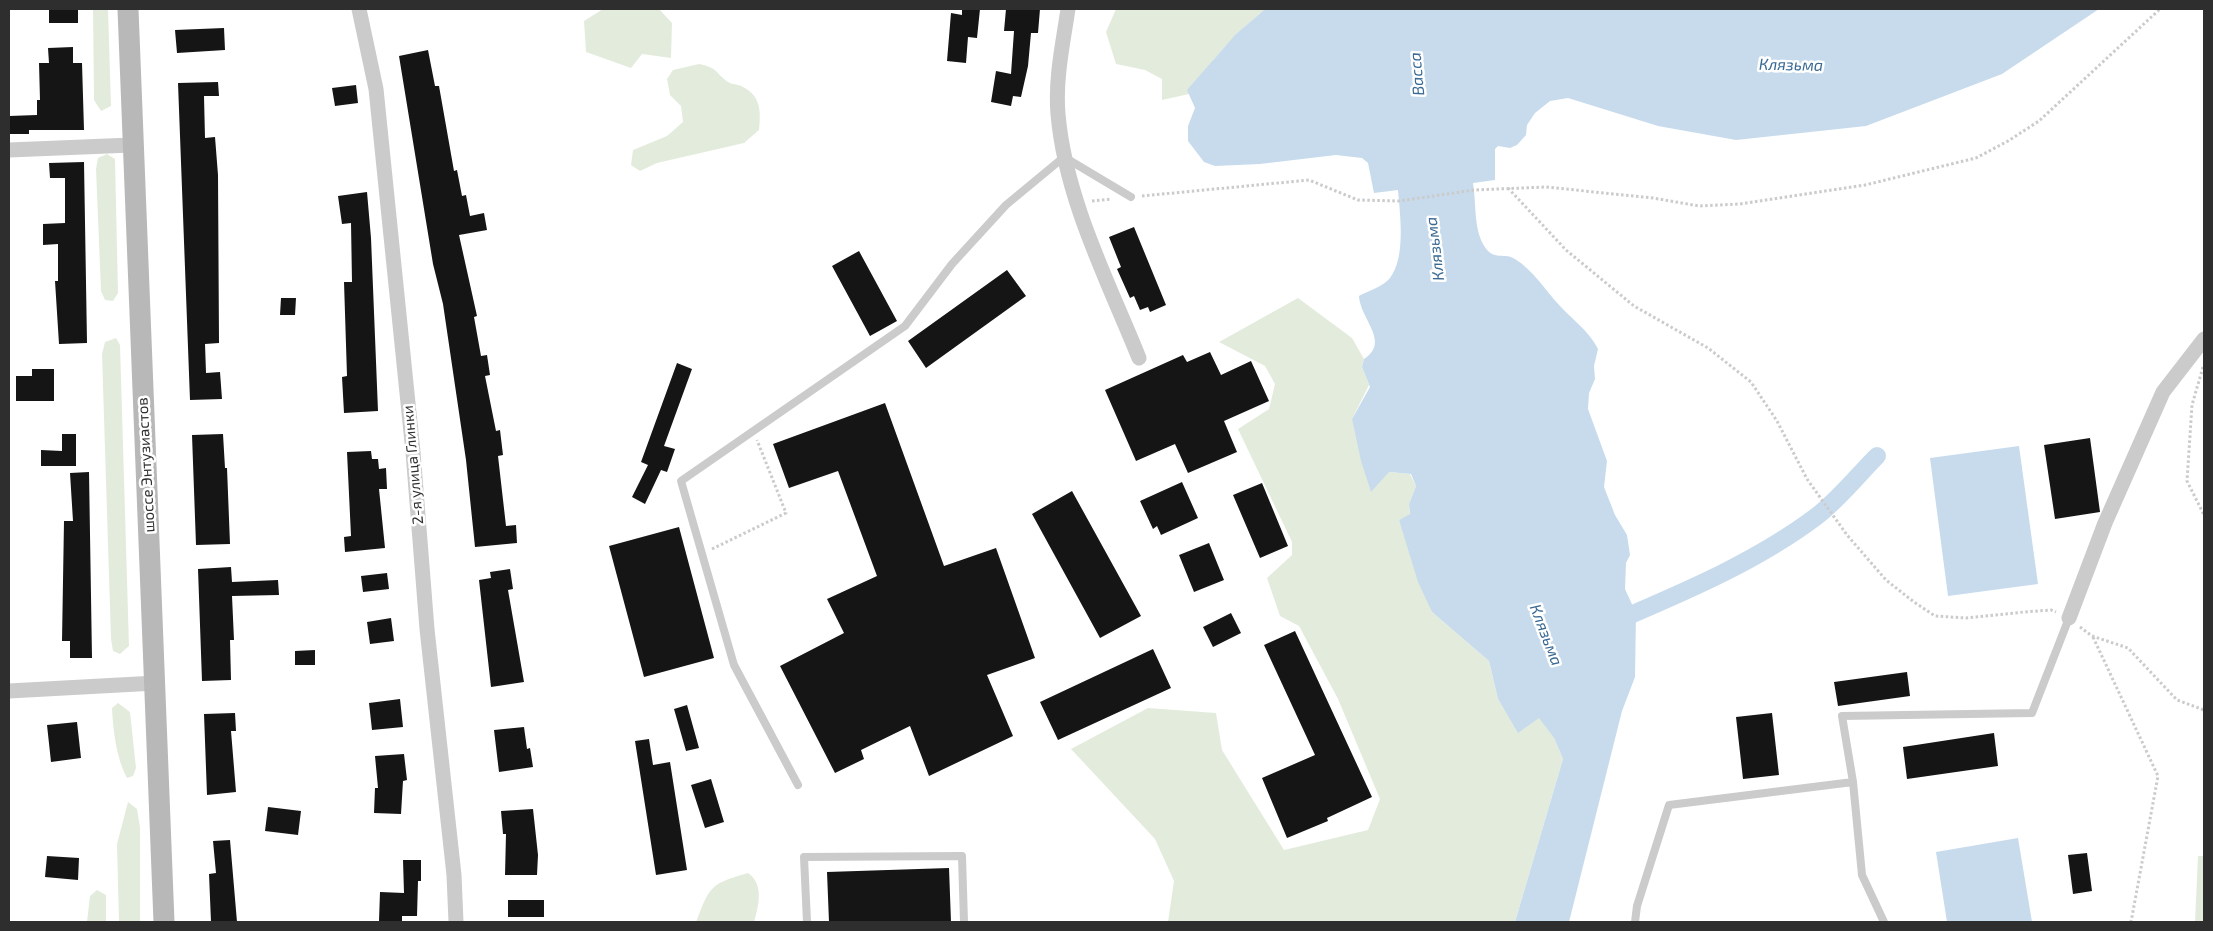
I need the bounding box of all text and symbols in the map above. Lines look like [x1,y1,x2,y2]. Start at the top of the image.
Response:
water label: Васса [1406,51,1428,97]
water label: Клязьма [1759,55,1823,75]
water label: Клязьма [1422,216,1448,282]
street label: шоссе Энтузиастов [133,397,159,533]
street label: 2-я улица Глинки [399,405,427,525]
water label: Клязьма [1526,602,1566,668]

